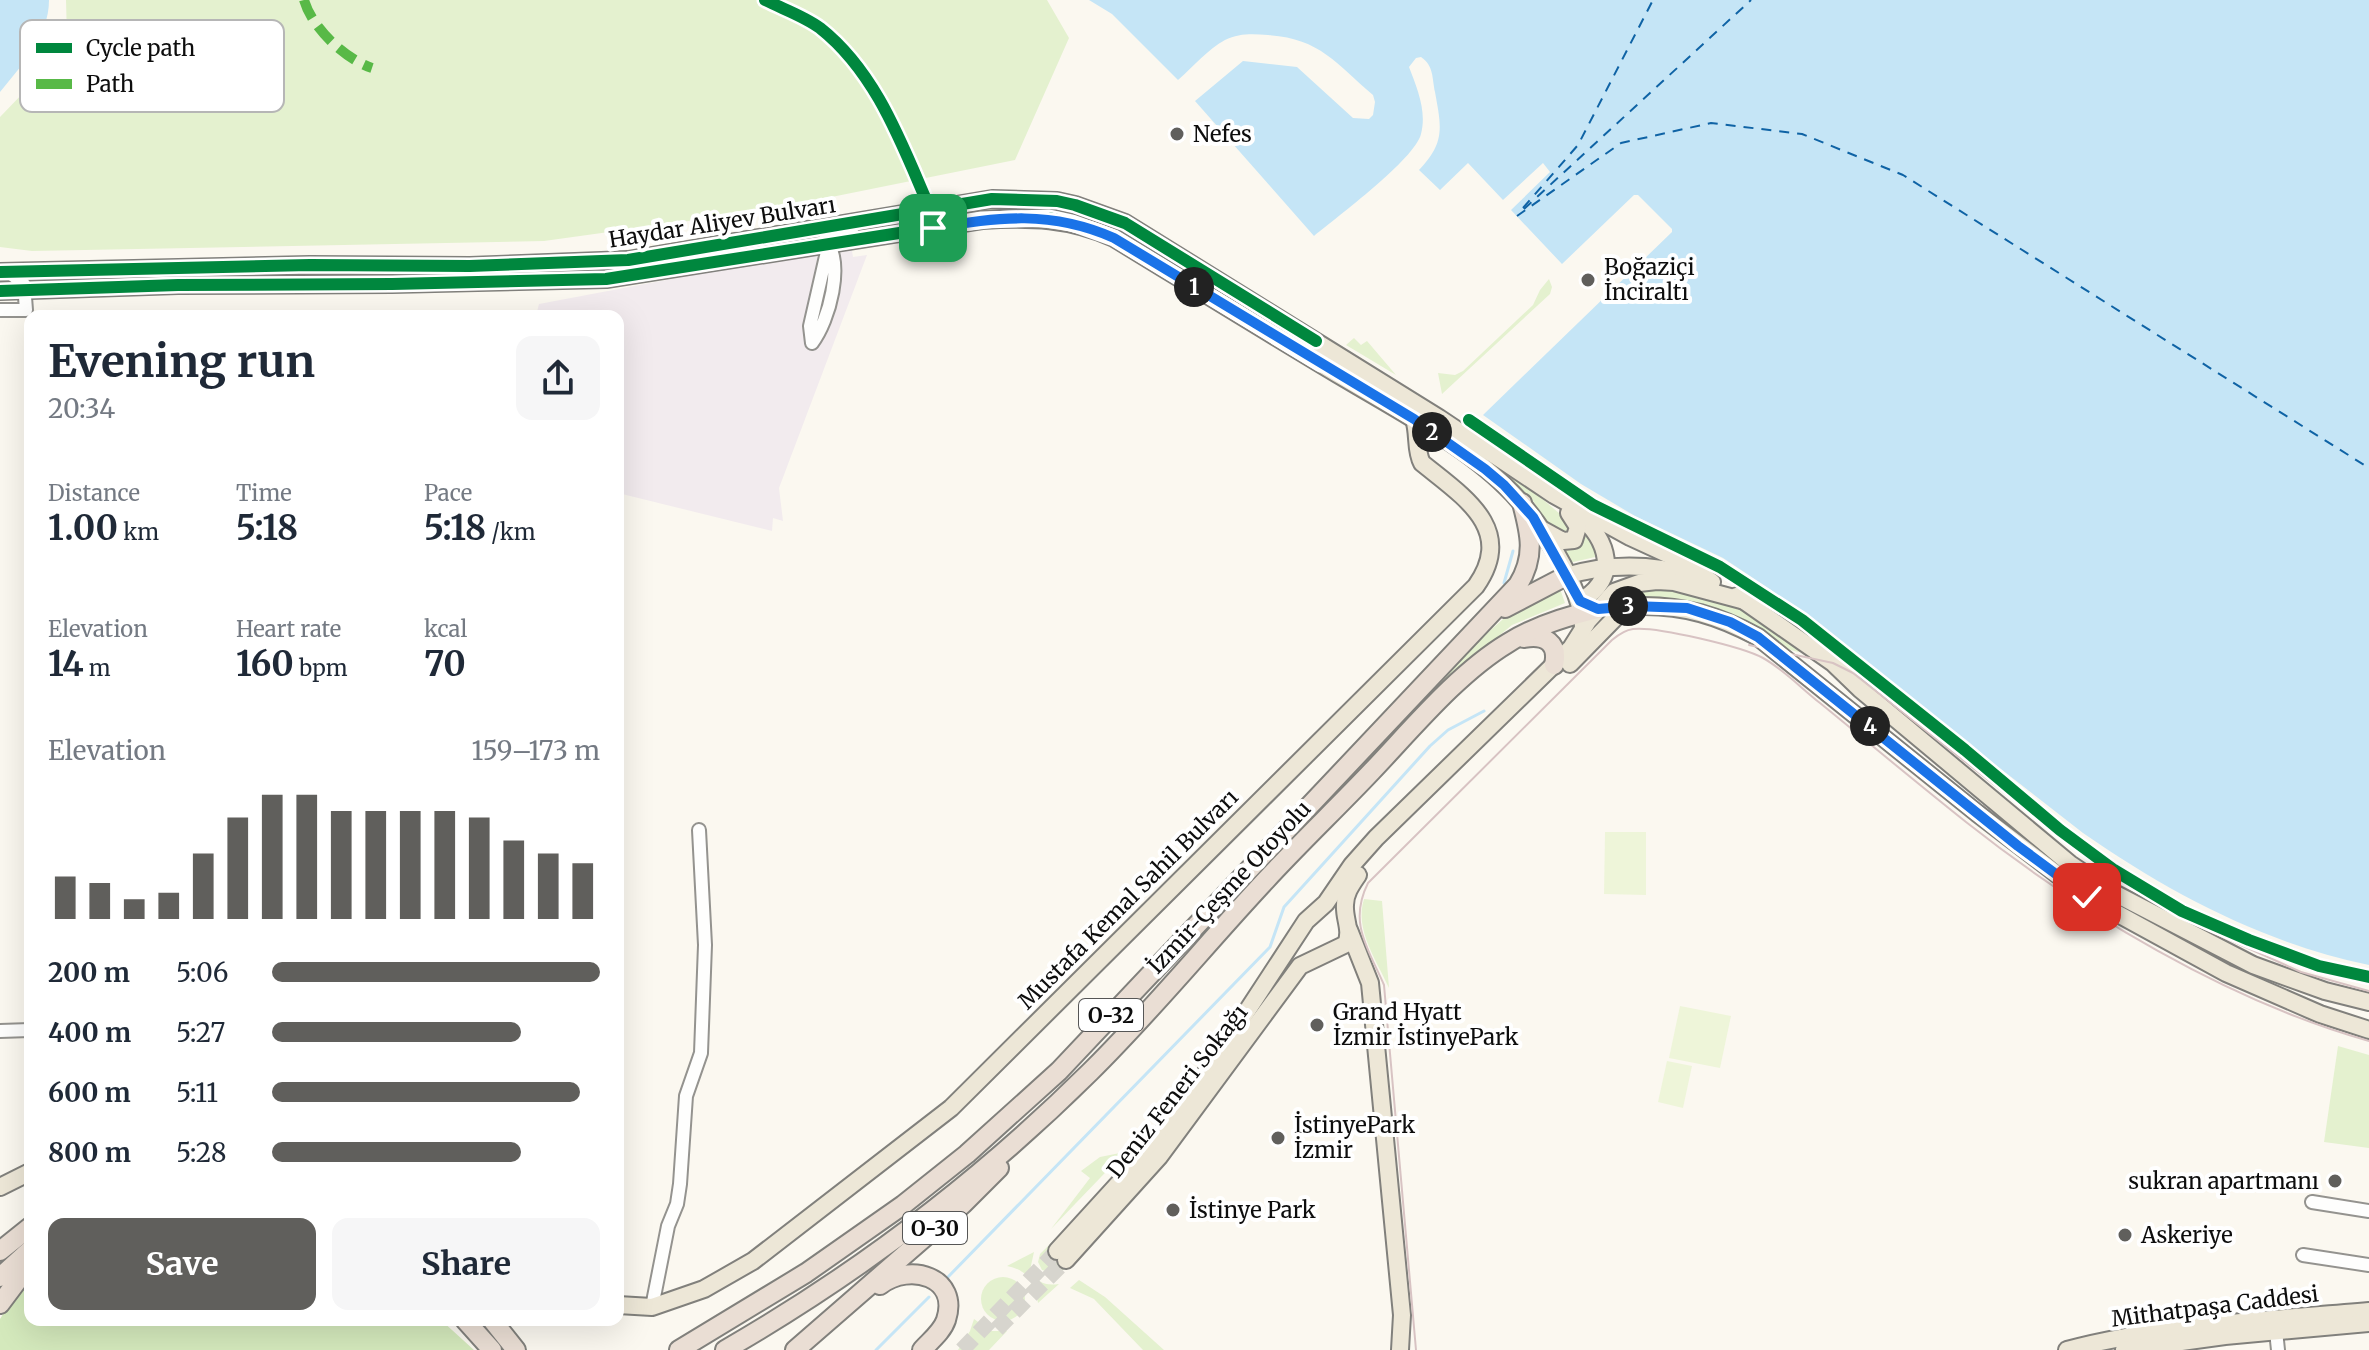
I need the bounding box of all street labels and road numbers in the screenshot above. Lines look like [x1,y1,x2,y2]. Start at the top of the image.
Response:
street label: Haydar Aliyev Bulvarı [607,190,837,254]
street label: Mustafa Kemal Sahil Bulvarı [1012,783,1244,1015]
street label: İzmir-Çeşme Otoyolu [1141,795,1317,979]
road number: O-32 [1079,999,1143,1031]
street label: Deniz Feneri Sokağı [1101,999,1253,1183]
road number: O-30 [903,1212,967,1244]
street label: Mithatpaşa Caddesi [2110,1279,2320,1333]

